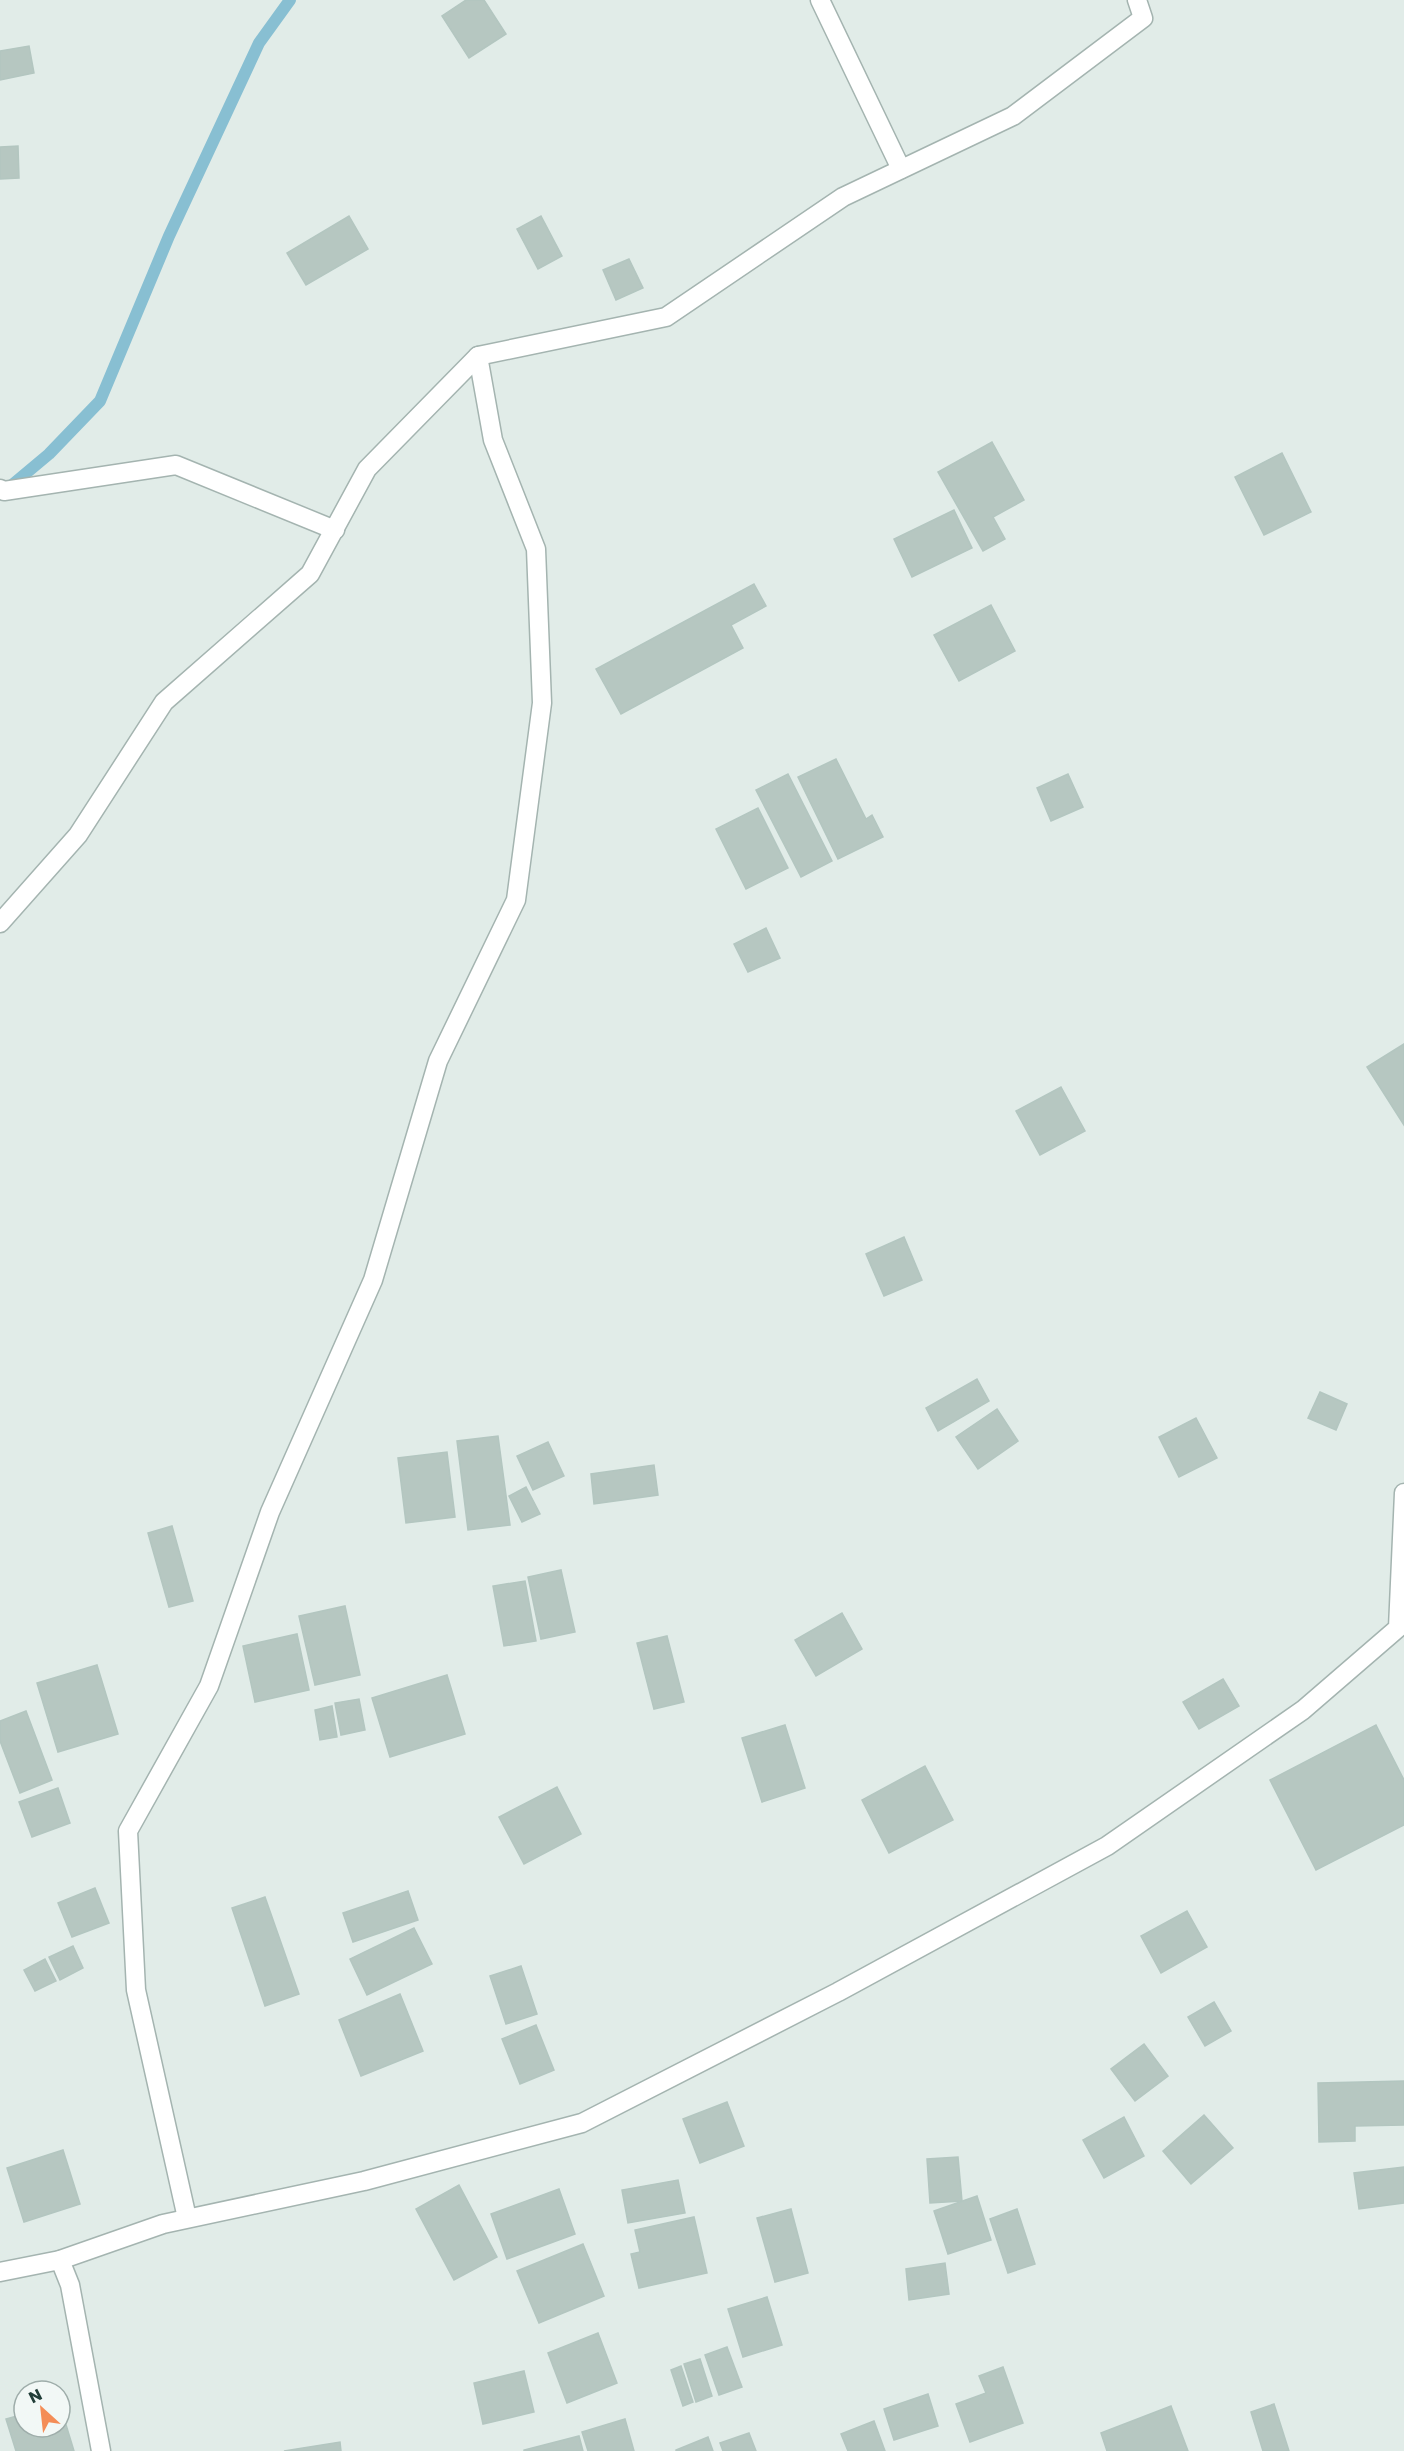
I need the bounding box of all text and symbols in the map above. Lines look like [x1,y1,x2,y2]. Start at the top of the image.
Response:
north arrow [12,2379,72,2439]
text: N [25,2383,46,2409]

